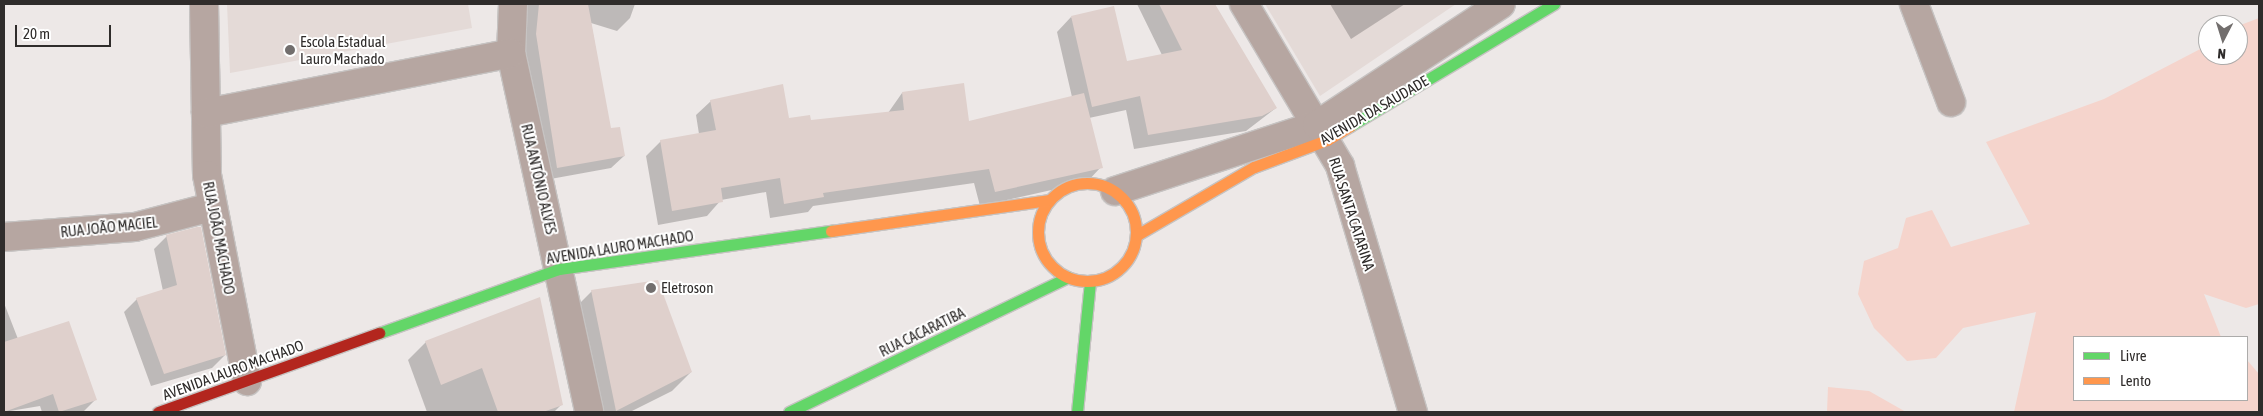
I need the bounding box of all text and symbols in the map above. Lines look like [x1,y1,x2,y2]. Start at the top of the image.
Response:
scale bar [18,15,114,47]
north arrow [2198,15,2248,65]
text: 20 m [23,25,50,42]
place label: Escola Estadual Lauro Machado [300,32,386,67]
marker: Escola Estadual Lauro Machado [284,44,296,56]
text: N [2217,46,2227,62]
street label: AVENIDA DA SAUDADE [1317,72,1431,148]
street label: RUA ANTÔNIO ALVES [518,122,560,236]
street label: RUA SANTA CATARINA [1325,155,1379,273]
street label: RUA JOÃO MACHADO [199,180,239,296]
street label: RUA JOÃO MACIEL [60,213,158,241]
street label: AVENIDA LAURO MACHADO [545,226,695,268]
place label: Eletroson [661,279,713,297]
marker: Eletroson [645,282,657,294]
street label: RUA CACARATIBA [876,304,968,360]
street label: AVENIDA LAURO MACHADO [160,336,306,404]
legend [2073,336,2248,401]
text: Livre [2120,347,2147,364]
text: Lento [2120,372,2151,389]

